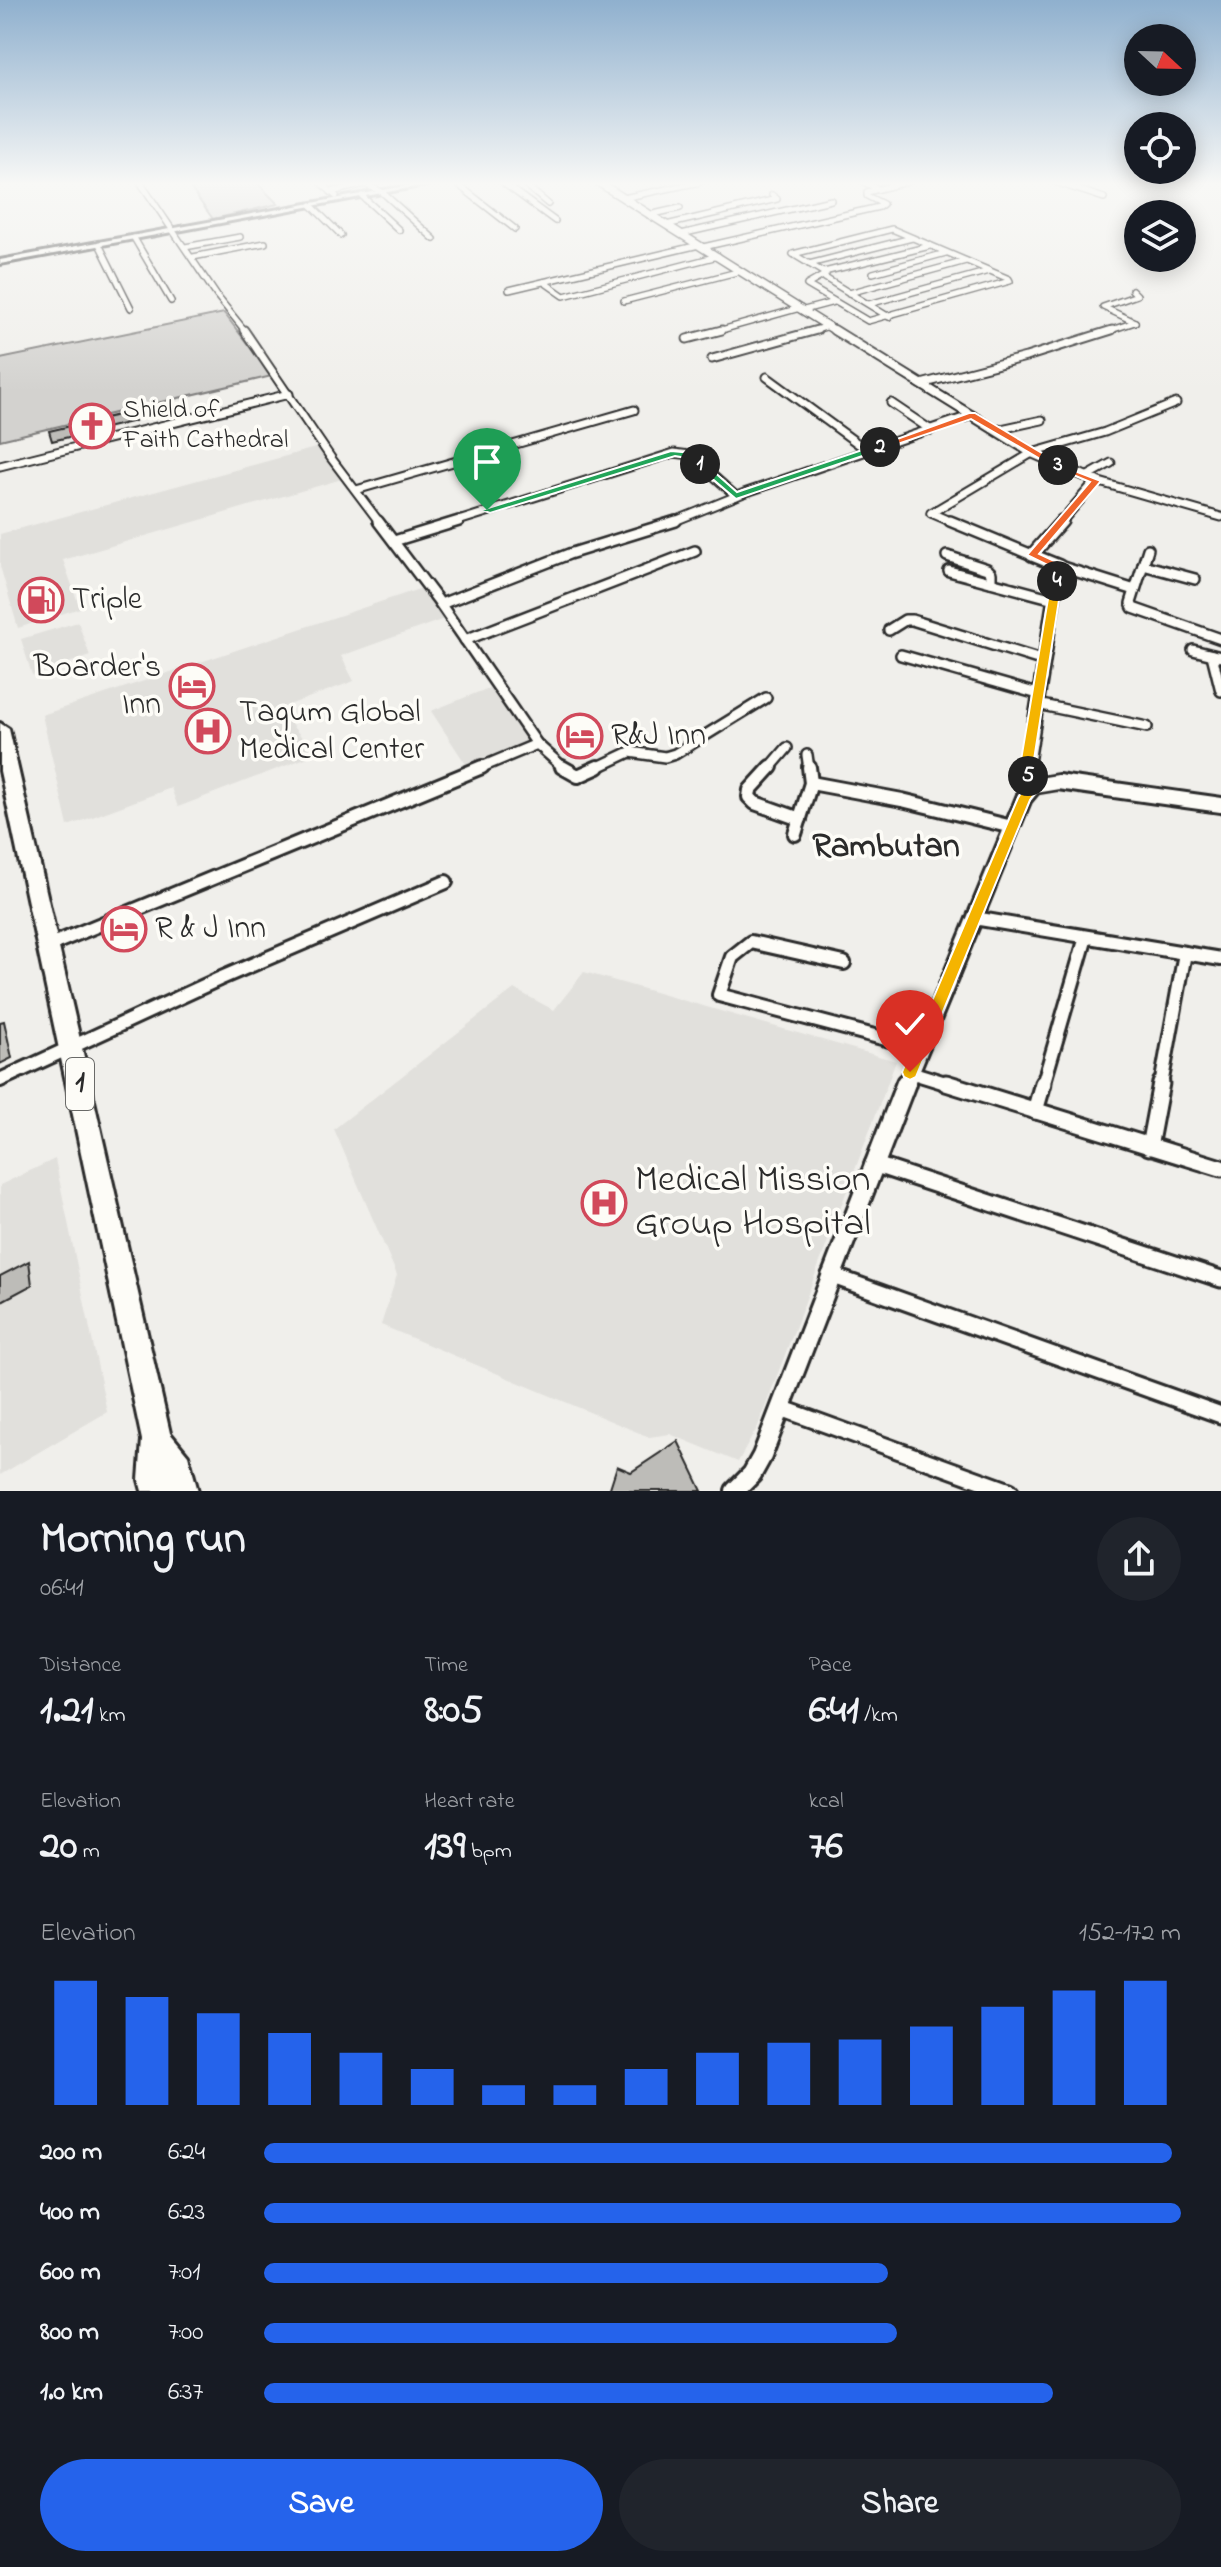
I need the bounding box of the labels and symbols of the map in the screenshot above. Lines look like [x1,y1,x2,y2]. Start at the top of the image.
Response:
north arrow [1124,24,1196,96]
place label: Shield of Faith Cathedral [122,392,288,460]
church icon: Shield of Faith Cathedral [68,402,116,450]
pin: 2 [860,427,900,467]
pin [453,428,521,510]
pin: 1 [680,444,720,484]
pin: 3 [1038,445,1078,485]
pin: 4 [1037,561,1077,601]
fuel station icon: Triple [17,576,65,624]
place label: Triple [72,577,143,624]
place label: Boarder's Inn [33,645,161,729]
hotel icon: Boarder's Inn [168,662,216,710]
place label: Tagum Global Medical Center [239,690,424,774]
hospital icon: Tagum Global Medical Center [184,707,232,755]
hotel icon: R&J Inn [556,712,604,760]
place label: R&J Inn [611,713,706,760]
pin: 5 [1008,756,1048,796]
district label: Rambutan [812,823,960,873]
hotel icon: R & J Inn [100,905,148,953]
place label: R & J Inn [155,906,266,953]
pin [876,990,944,1072]
road number: 1 [66,1058,94,1110]
place label: Medical Mission Group Hospital [635,1153,871,1253]
hospital icon: Medical Mission Group Hospital [580,1179,628,1227]

